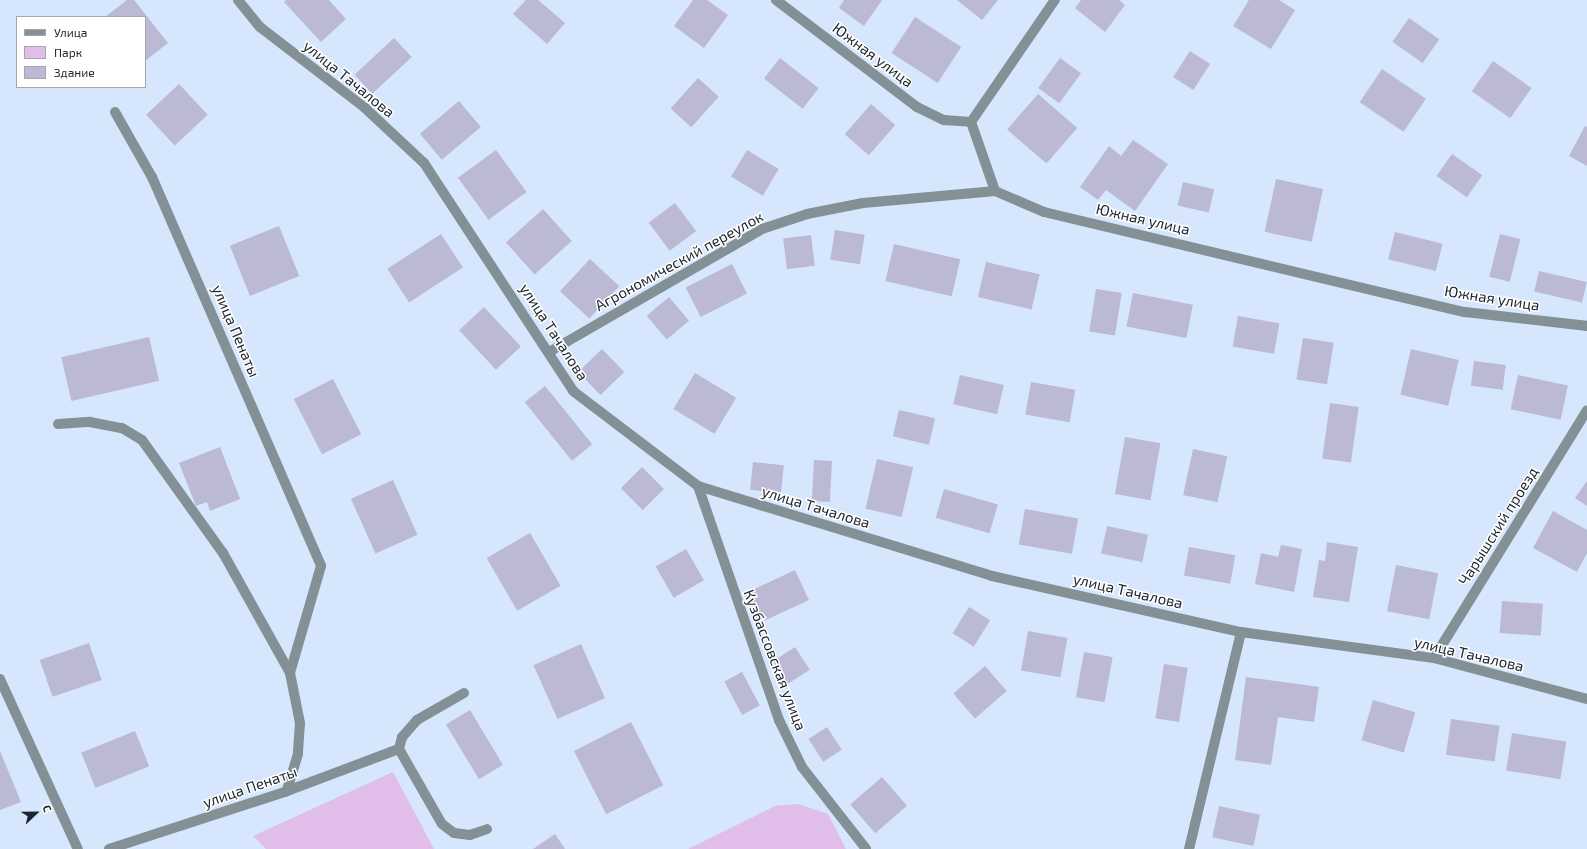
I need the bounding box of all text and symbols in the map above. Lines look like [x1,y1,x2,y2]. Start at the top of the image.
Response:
legend [16,16,146,88]
street label: Южная улица [829,19,917,91]
text: Улица [54,25,87,39]
street label: улица Тачалова [300,37,398,121]
text: Парк [54,45,82,59]
text: Здание [54,65,95,79]
street label: Южная улица [1094,199,1192,239]
street label: Агрономический переулок [592,207,766,315]
street label: улица Тачалова [516,280,592,384]
street label: улица Пенаты [208,282,264,380]
street label: Южная улица [1443,282,1541,314]
street label: Чарышский проезд [1454,464,1542,588]
street label: улица Тачалова [760,482,872,532]
street label: улица Тачалова [1071,570,1185,612]
street label: Кузбассовская улица [740,587,810,733]
street label: улица Тачалова [1412,633,1526,675]
street label: улица Пенаты [200,762,300,812]
north arrow [16,793,56,833]
text: С [40,803,55,814]

